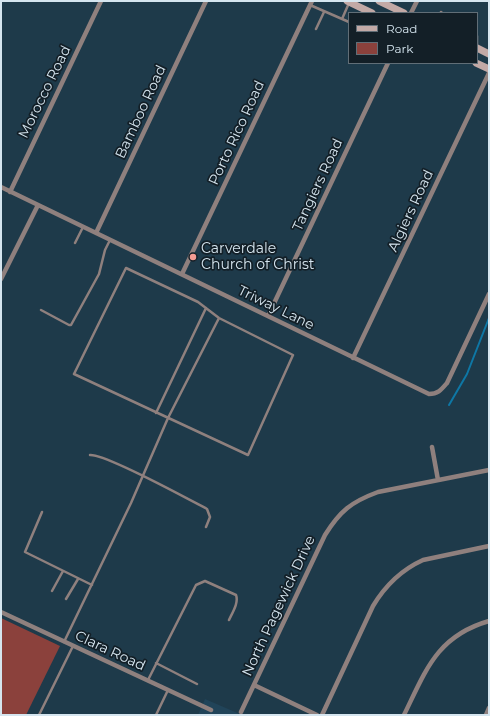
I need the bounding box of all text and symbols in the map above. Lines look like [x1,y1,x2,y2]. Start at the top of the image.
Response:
legend [348,12,478,64]
text: Road [386,21,417,36]
text: Park [386,41,413,56]
street label: Morocco Road [15,43,75,141]
street label: Bamboo Road [112,63,170,161]
street label: Porto Rico Road [206,78,268,188]
street label: Tangiers Road [289,136,347,234]
street label: Algiers Road [385,167,437,255]
place label: Carverdale Church of Christ [201,241,315,274]
marker: Carverdale Church of Christ [188,252,198,262]
street label: Triway Lane [235,282,317,334]
street label: North Pagewick Drive [239,533,319,679]
street label: Clara Road [72,627,148,675]

